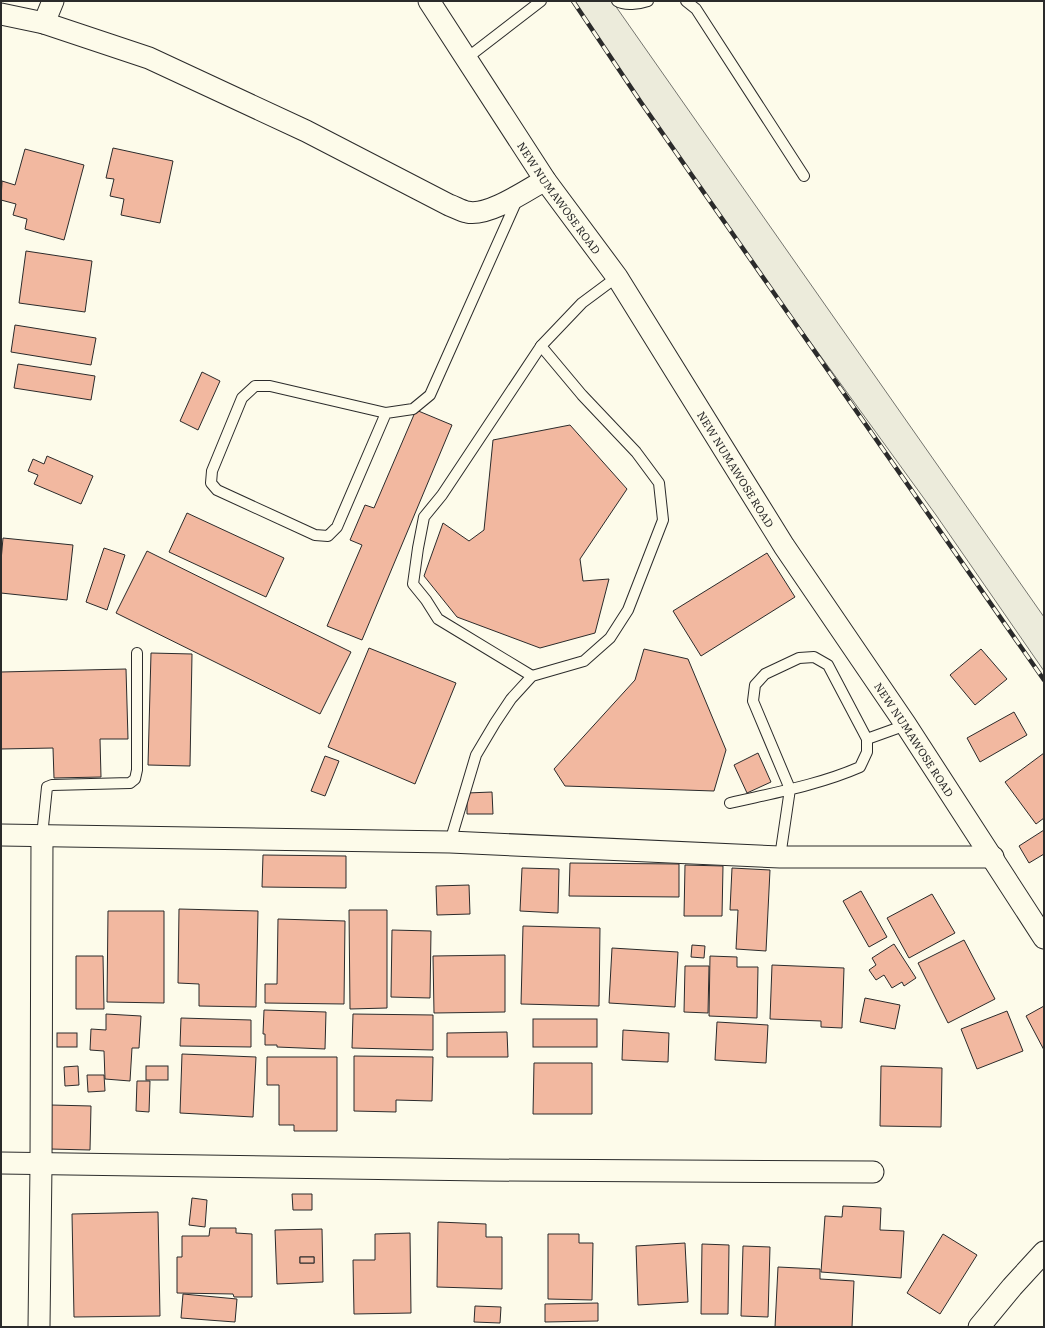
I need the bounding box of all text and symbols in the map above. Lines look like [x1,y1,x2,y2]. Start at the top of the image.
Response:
street label: NEW NUMAWOSE ROAD [514,138,605,257]
street label: NEW NUMAWOSE ROAD [694,408,778,530]
street label: NEW NUMAWOSE ROAD [871,679,958,800]

